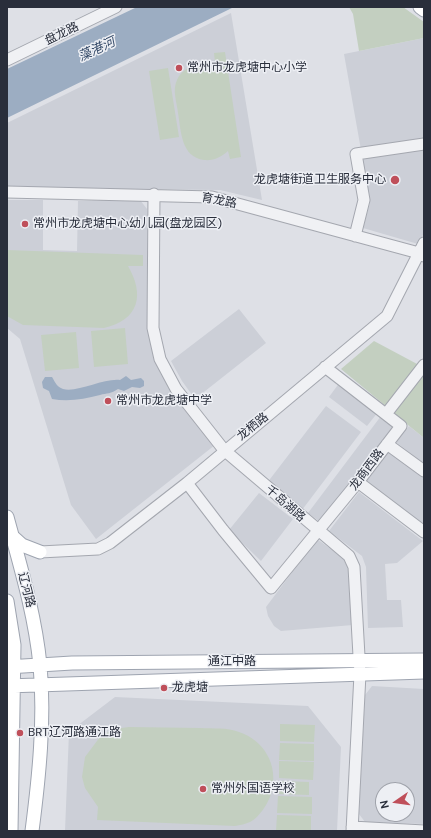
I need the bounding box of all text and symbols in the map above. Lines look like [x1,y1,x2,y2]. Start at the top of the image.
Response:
street label: 盘龙路 [43,20,81,48]
water label: 藻港河 [76,35,118,65]
place label: 常州市龙虎塘中心小学 [187,61,307,75]
marker: 常州市龙虎塘中心小学 [174,63,184,73]
place label: 龙虎塘街道卫生服务中心 [254,173,386,187]
marker: 龙虎塘街道卫生服务中心 [389,174,401,186]
street label: 育龙路 [200,190,238,212]
place label: 常州市龙虎塘中心幼儿园(盘龙园区) [33,217,222,231]
marker: 常州市龙虎塘中心幼儿园(盘龙园区) [20,219,30,229]
place label: 常州市龙虎塘中学 [116,394,212,408]
marker: 常州市龙虎塘中学 [103,396,113,406]
street label: 龙栖路 [234,410,272,444]
street label: 龙商西路 [347,446,387,494]
street label: 千岛湖路 [262,483,308,525]
street label: 辽河路 [15,571,37,609]
street label: 通江中路 [208,655,256,669]
place label: 龙虎塘 [172,681,208,695]
marker: 龙虎塘 [159,683,169,693]
place label: BRT辽河路通江路 [28,726,121,740]
marker: BRT辽河路通江路 [15,728,25,738]
place label: 常州外国语学校 [211,782,295,796]
north arrow [375,782,415,822]
marker: 常州外国语学校 [198,784,208,794]
text: N [377,799,392,810]

